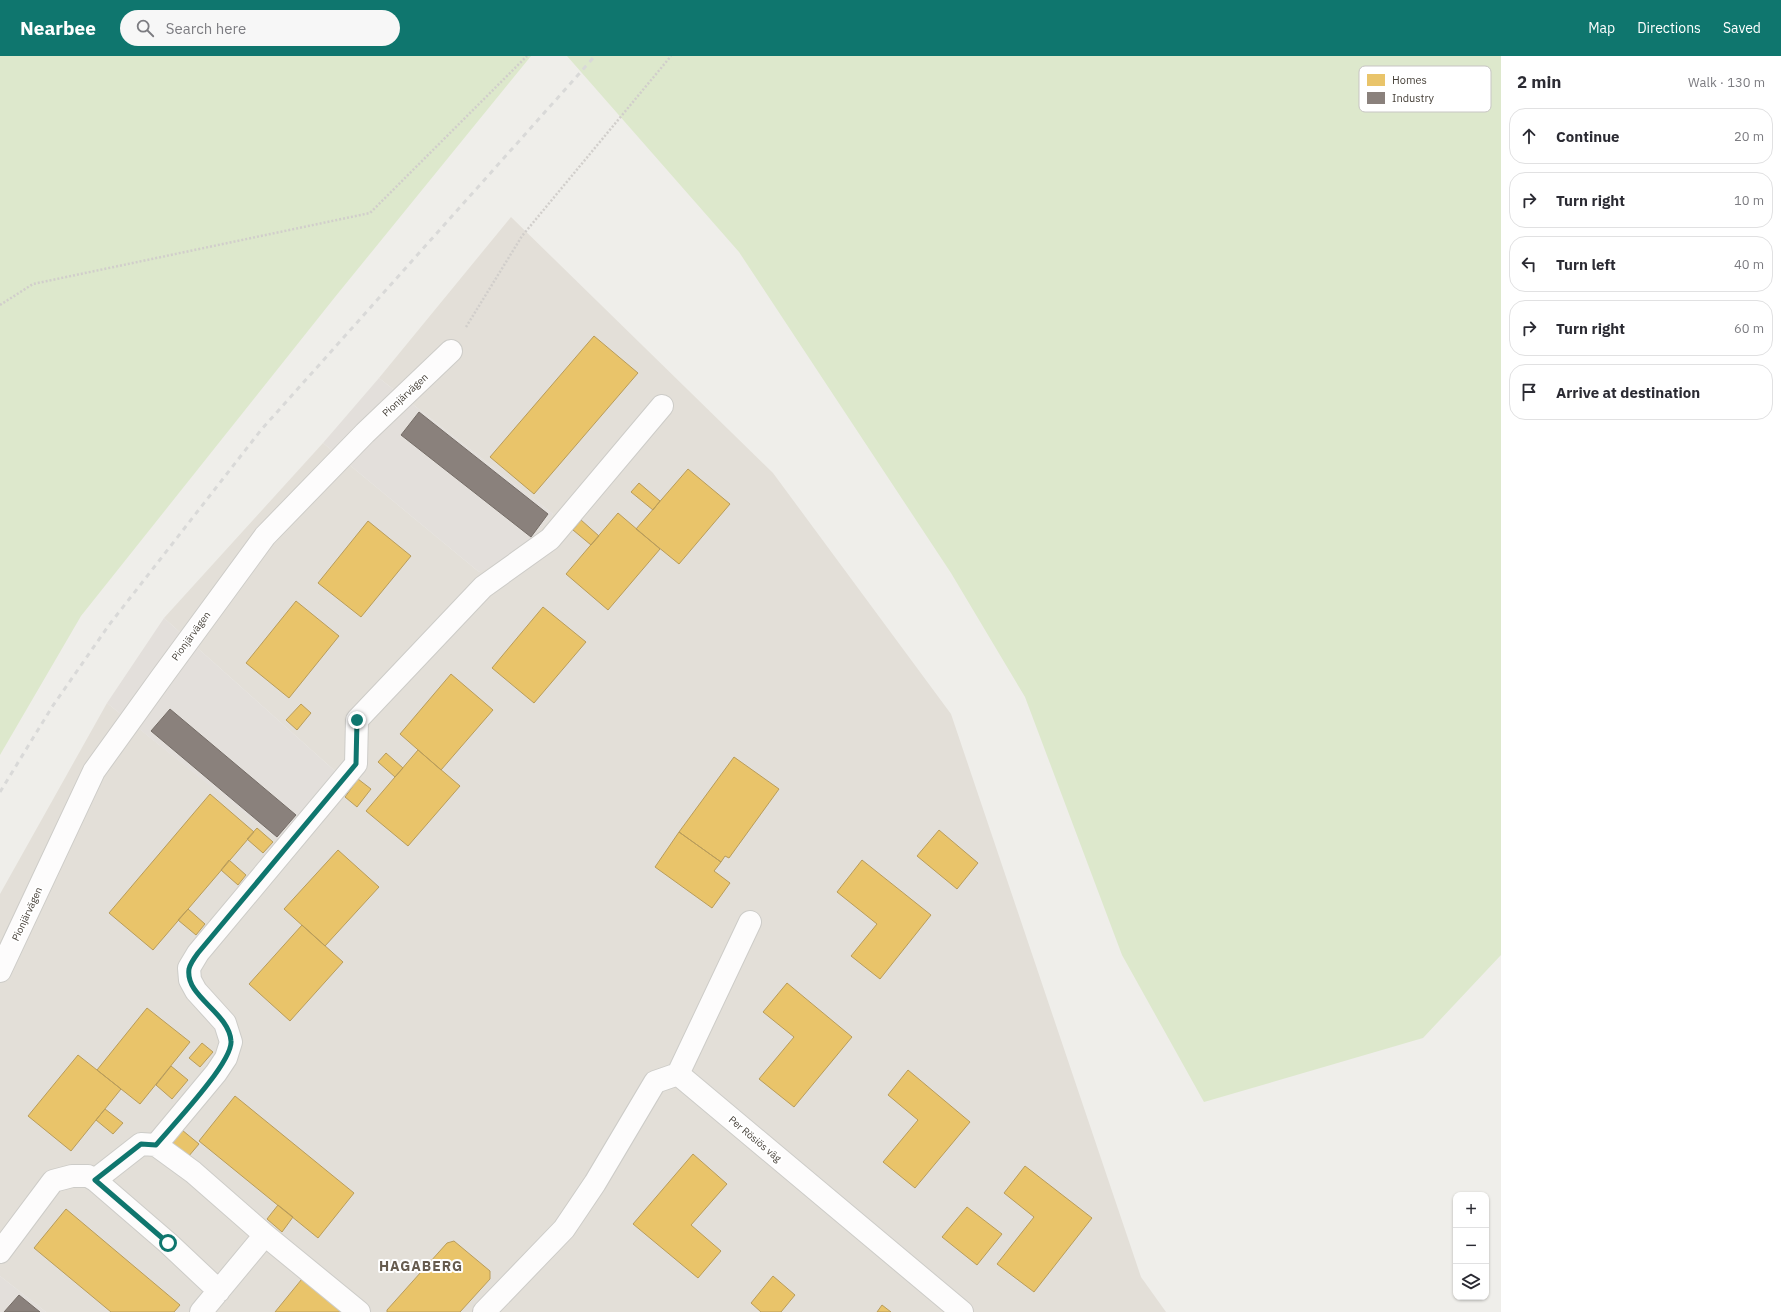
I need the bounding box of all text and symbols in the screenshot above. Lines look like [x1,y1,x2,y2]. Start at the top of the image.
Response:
search box [120,10,400,46]
text: Nearbee [20,16,96,40]
icon: search [134,17,156,39]
text: Search here [166,19,246,38]
text: Map [1588,19,1615,37]
text: Directions [1637,19,1701,37]
text: Saved [1723,19,1761,37]
legend [1359,66,1491,112]
text: 2 min [1517,71,1561,93]
text: Homes [1392,73,1427,87]
text: Walk · 130 m [1688,74,1765,91]
text: Industry [1392,91,1435,105]
icon: ahead [1518,125,1540,147]
text: Continue [1556,127,1620,146]
text: 20 m [1734,128,1764,145]
icon: right [1518,189,1540,211]
text: Turn right [1556,191,1625,210]
text: 10 m [1734,192,1764,209]
icon: left [1518,253,1540,275]
text: Turn left [1556,255,1616,274]
text: 40 m [1734,256,1764,273]
icon: right [1518,317,1540,339]
text: Turn right [1556,319,1625,338]
text: 60 m [1734,320,1764,337]
street label: Pionjärvägen [379,370,431,420]
icon: arrive [1518,381,1540,403]
text: Arrive at destination [1556,383,1700,402]
street label: Pionjärvägen [169,609,213,663]
route end [348,711,366,729]
street label: Pionjärvägen [9,885,45,943]
street label: Per Rösiös väg [726,1113,785,1165]
map controls [1453,1192,1489,1300]
button: + [1453,1192,1489,1228]
button: − [1453,1228,1489,1264]
route start [159,1234,177,1252]
district label: HAGABERG [379,1257,463,1275]
button: layers [1453,1264,1489,1300]

